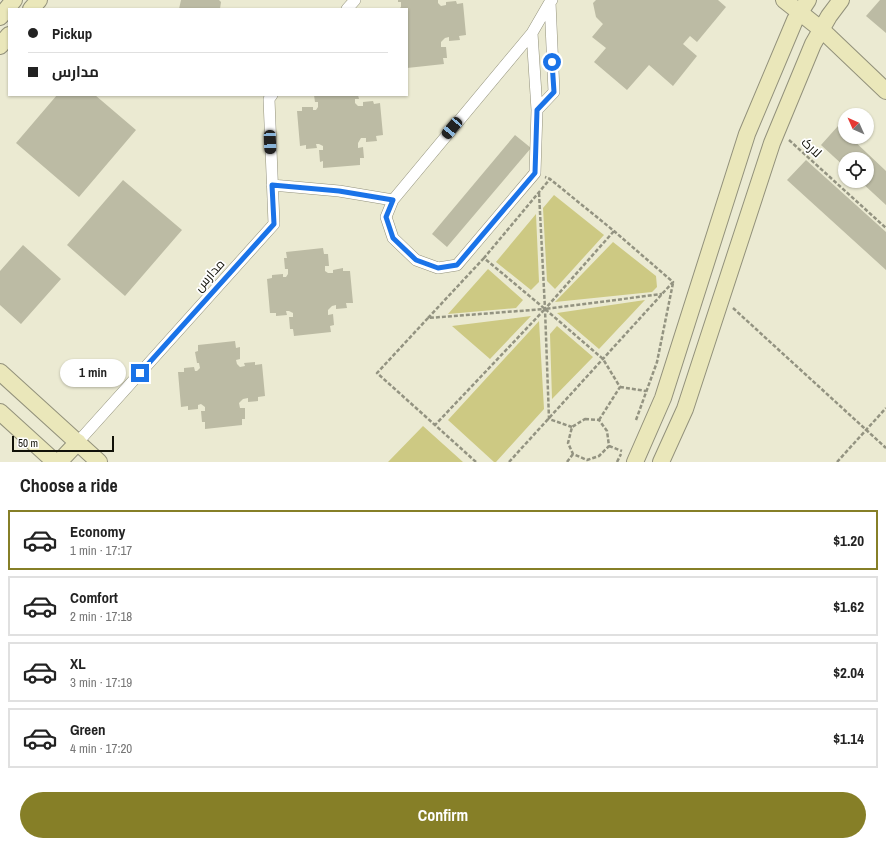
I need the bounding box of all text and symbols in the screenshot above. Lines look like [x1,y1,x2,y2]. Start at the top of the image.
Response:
text: Pickup [52,23,92,44]
route start [543,53,561,71]
text: مدارس [52,61,99,82]
north arrow [838,108,874,144]
map controls [838,108,874,188]
car [440,115,464,141]
car [264,130,276,154]
street label: لارک [798,134,825,161]
button: locate [838,152,874,188]
street label: مدارس [190,256,228,295]
callout: 1 min [60,359,126,387]
text: 1 min [79,364,107,381]
route end [131,364,149,382]
scale bar [12,434,114,453]
text: 50 m [18,436,38,450]
text: Choose a ride [20,473,118,498]
text: Economy [70,521,125,542]
icon: car [22,522,58,558]
text: $1.20 [833,530,864,551]
text: 1 min · 17:17 [70,542,132,559]
text: Comfort [70,587,118,608]
icon: car [22,588,58,624]
text: $1.62 [833,596,864,617]
text: 2 min · 17:18 [70,608,132,625]
text: XL [70,653,86,674]
icon: car [22,654,58,690]
text: $2.04 [833,662,864,683]
text: 3 min · 17:19 [70,674,132,691]
text: Green [70,719,106,740]
icon: car [22,720,58,756]
text: $1.14 [833,728,864,749]
text: 4 min · 17:20 [70,740,132,757]
button: Confirm [20,792,866,838]

